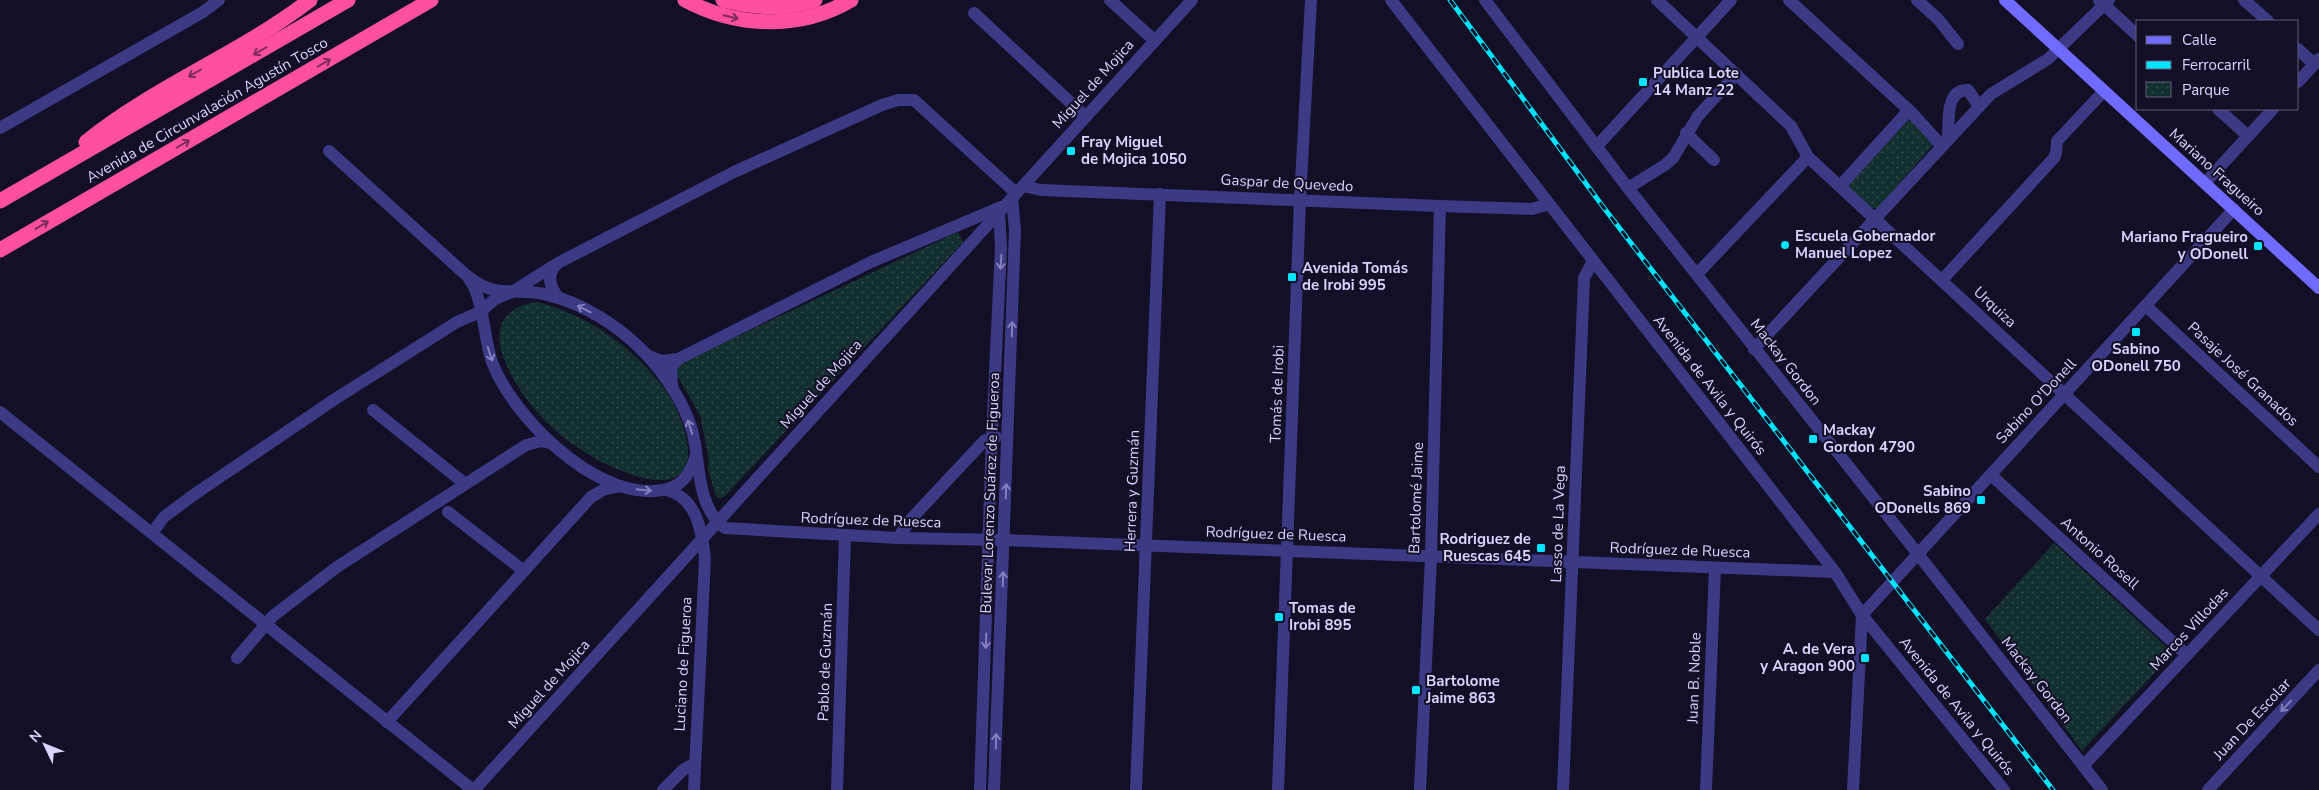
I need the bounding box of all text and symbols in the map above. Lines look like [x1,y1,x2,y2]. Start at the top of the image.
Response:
one-way arrow [722,13,738,22]
legend [2136,20,2299,110]
text: Calle [2182,30,2217,50]
street label: Avenida de Circunvalación Agustín Tosco [83,32,331,188]
street label: Miguel de Mojica [1048,35,1138,133]
one-way arrow [254,47,268,57]
text: Ferrocarril [2182,55,2251,75]
one-way arrow [316,58,331,68]
place label: Publica Lote 14 Manz 22 [1653,63,1739,100]
one-way arrow [188,68,203,78]
marker: Publica Lote 14 Manz 22 [1637,76,1649,88]
text: Parque [2182,80,2230,100]
street label: Mariano Fragueiro [2165,124,2269,220]
place label: Fray Miguel de Mojica 1050 [1081,132,1187,169]
one-way arrow [175,139,190,148]
marker: Fray Miguel de Mojica 1050 [1065,145,1077,157]
street label: Gaspar de Quevedo [1220,170,1354,196]
one-way arrow [34,219,48,229]
place label: Escuela Gobernador Manuel Lopez [1795,226,1935,263]
place label: Mariano Fragueiro y ODonell [2121,227,2248,264]
marker: Escuela Gobernador Manuel Lopez [1779,239,1791,251]
marker: Mariano Fragueiro y ODonell [2252,240,2264,252]
one-way arrow [996,253,1005,269]
place label: Avenida Tomás de Irobi 995 [1302,258,1408,295]
marker: Avenida Tomás de Irobi 995 [1286,271,1298,283]
street label: Urquiza [1969,282,2021,332]
one-way arrow [577,304,592,314]
street label: Avenida de Avila y Quirós [1649,311,1771,459]
street label: Mackay Gordon [1746,315,1826,409]
street label: Pasaje José Granados [2183,317,2303,431]
one-way arrow [1007,321,1017,337]
marker: Sabino ODonell 750 [2130,326,2142,338]
street label: Miguel de Mojica [776,335,866,433]
place label: Sabino ODonell 750 [2091,339,2181,376]
street label: Tomás de Irobi [1265,345,1289,443]
one-way arrow [485,346,495,362]
street label: Sabino O'Donell [1991,354,2081,448]
street label: Bulevar Lorenzo Suárez de Figueroa [976,372,1004,614]
one-way arrow [685,419,694,435]
place label: Mackay Gordon 4790 [1823,420,1915,457]
street label: Herrera y Guzmán [1120,430,1144,552]
marker: Mackay Gordon 4790 [1807,433,1819,445]
street label: Bartolomé Jaime [1404,442,1428,554]
street label: Lasso de La Vega [1546,465,1570,583]
place label: Sabino ODonells 869 [1874,481,1971,518]
one-way arrow [1002,483,1011,499]
one-way arrow [636,486,652,495]
marker: Sabino ODonells 869 [1975,494,1987,506]
street label: Rodríguez de Ruesca [800,508,942,532]
street label: Antonio Rosell [2056,512,2144,594]
street label: Rodríguez de Ruesca [1205,522,1347,546]
place label: Rodriguez de Ruescas 645 [1439,529,1531,566]
street label: Rodríguez de Ruesca [1609,538,1751,562]
marker: Rodriguez de Ruescas 645 [1535,542,1547,554]
one-way arrow [998,571,1008,588]
street label: Marcos Villodas [2145,583,2233,675]
street label: Luciano de Figueroa [669,596,697,732]
place label: Tomas de Irobi 895 [1289,598,1356,635]
street label: Pablo de Guzmán [813,602,837,722]
marker: Tomas de Irobi 895 [1273,611,1285,623]
street label: Juan B. Noble [1682,632,1706,725]
street label: Avenida de Avila y Quirós [1895,632,2019,780]
one-way arrow [981,633,990,649]
street label: Mackay Gordon [1997,633,2077,727]
street label: Miguel de Mojica [504,635,594,733]
place label: A. de Vera y Aragon 900 [1759,639,1855,676]
marker: A. de Vera y Aragon 900 [1859,652,1871,664]
place label: Bartolome Jaime 863 [1425,671,1500,708]
street label: Juan De Escolar [2208,673,2296,765]
marker: Bartolome Jaime 863 [1410,684,1422,696]
one-way arrow [2280,699,2292,712]
north arrow [20,720,70,770]
text: N [25,726,46,747]
one-way arrow [992,734,1001,750]

